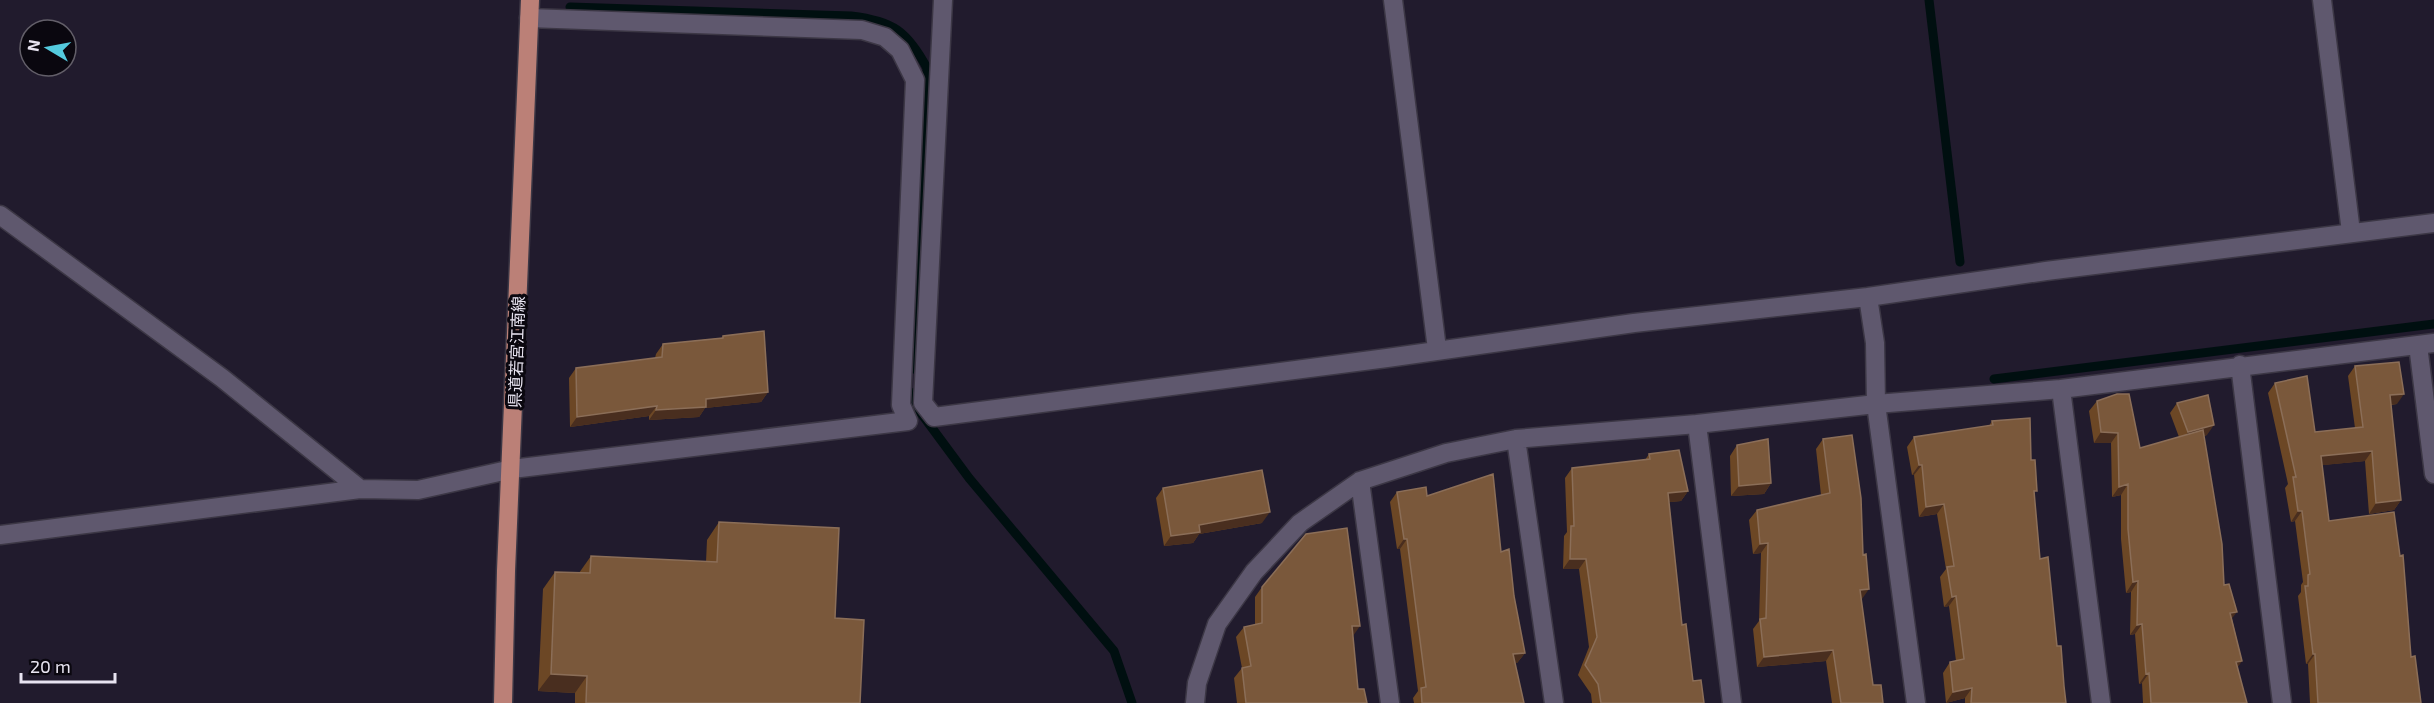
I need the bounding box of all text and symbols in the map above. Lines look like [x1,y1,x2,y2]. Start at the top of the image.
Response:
north arrow [18,18,78,78]
text: N [22,38,43,53]
street label: 県道若宮江南線 [505,296,527,408]
scale bar [21,646,116,684]
text: 20 m [30,655,71,677]

